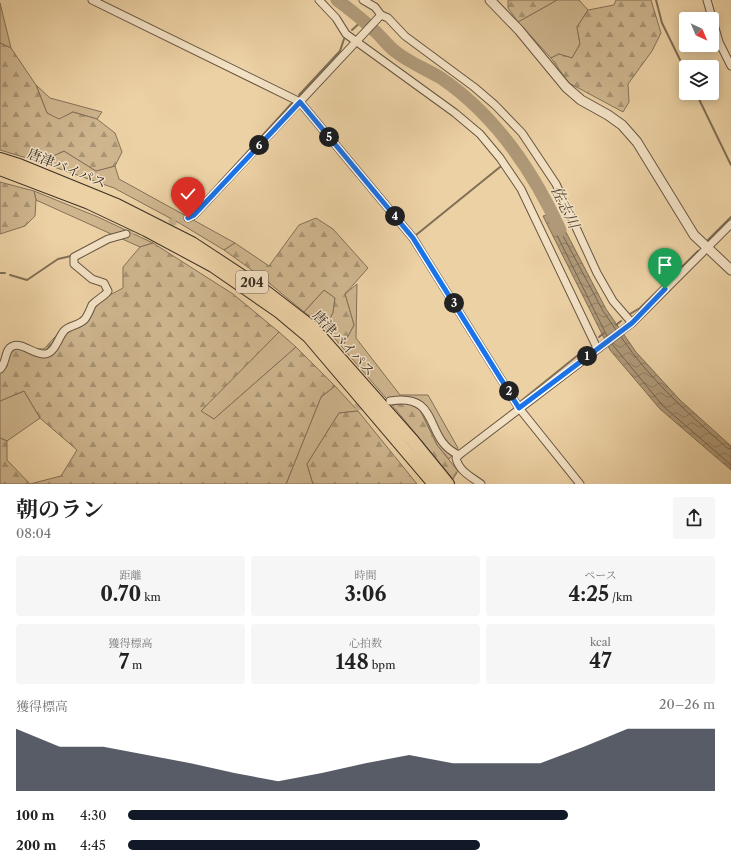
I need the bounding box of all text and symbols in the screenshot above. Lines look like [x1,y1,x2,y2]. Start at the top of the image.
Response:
north arrow [679,12,719,52]
map controls [679,12,719,100]
button: layers [679,60,719,100]
pin: 5 [319,127,339,147]
text: 5 [326,130,332,144]
pin: 6 [249,135,269,155]
text: 6 [256,138,262,152]
street label: 唐津バイパス [25,144,109,192]
pin [171,177,205,218]
water label: 佐志川 [547,182,585,233]
icon: check [177,183,199,205]
pin: 4 [385,206,405,226]
text: 4 [392,209,398,223]
pin [648,248,682,289]
icon: arrive [654,254,676,276]
road number: 204 [236,271,268,293]
pin: 3 [444,293,464,313]
text: 3 [451,296,457,310]
street label: 唐津バイパス [309,306,379,380]
pin: 1 [577,346,597,366]
text: 1 [585,349,589,363]
pin: 2 [499,381,519,401]
text: 2 [506,384,512,398]
text: 朝のラン [16,496,104,523]
button: share [673,497,715,539]
text: 08:04 [16,525,51,541]
text: 距離 [120,568,142,582]
text: 時間 [355,568,377,582]
text: ペース [584,568,617,582]
text: 0.70 [100,582,141,606]
text: 3:06 [345,582,386,606]
text: 4:25 [568,582,609,606]
text: km [141,590,161,604]
text: /km [609,590,633,604]
text: kcal [590,635,611,649]
text: 獲得標高 [109,636,153,650]
text: 心拍数 [349,636,382,650]
text: 47 [589,649,612,673]
text: 7 [119,650,129,674]
text: 148 [336,650,369,674]
text: m [129,658,142,672]
text: bpm [369,658,395,672]
text: 20–26 m [659,696,715,712]
text: 獲得標高 [16,698,68,714]
text: 100 m [16,807,55,823]
text: 4:30 [80,807,107,823]
text: 200 m [16,837,56,853]
text: 4:45 [80,837,106,853]

